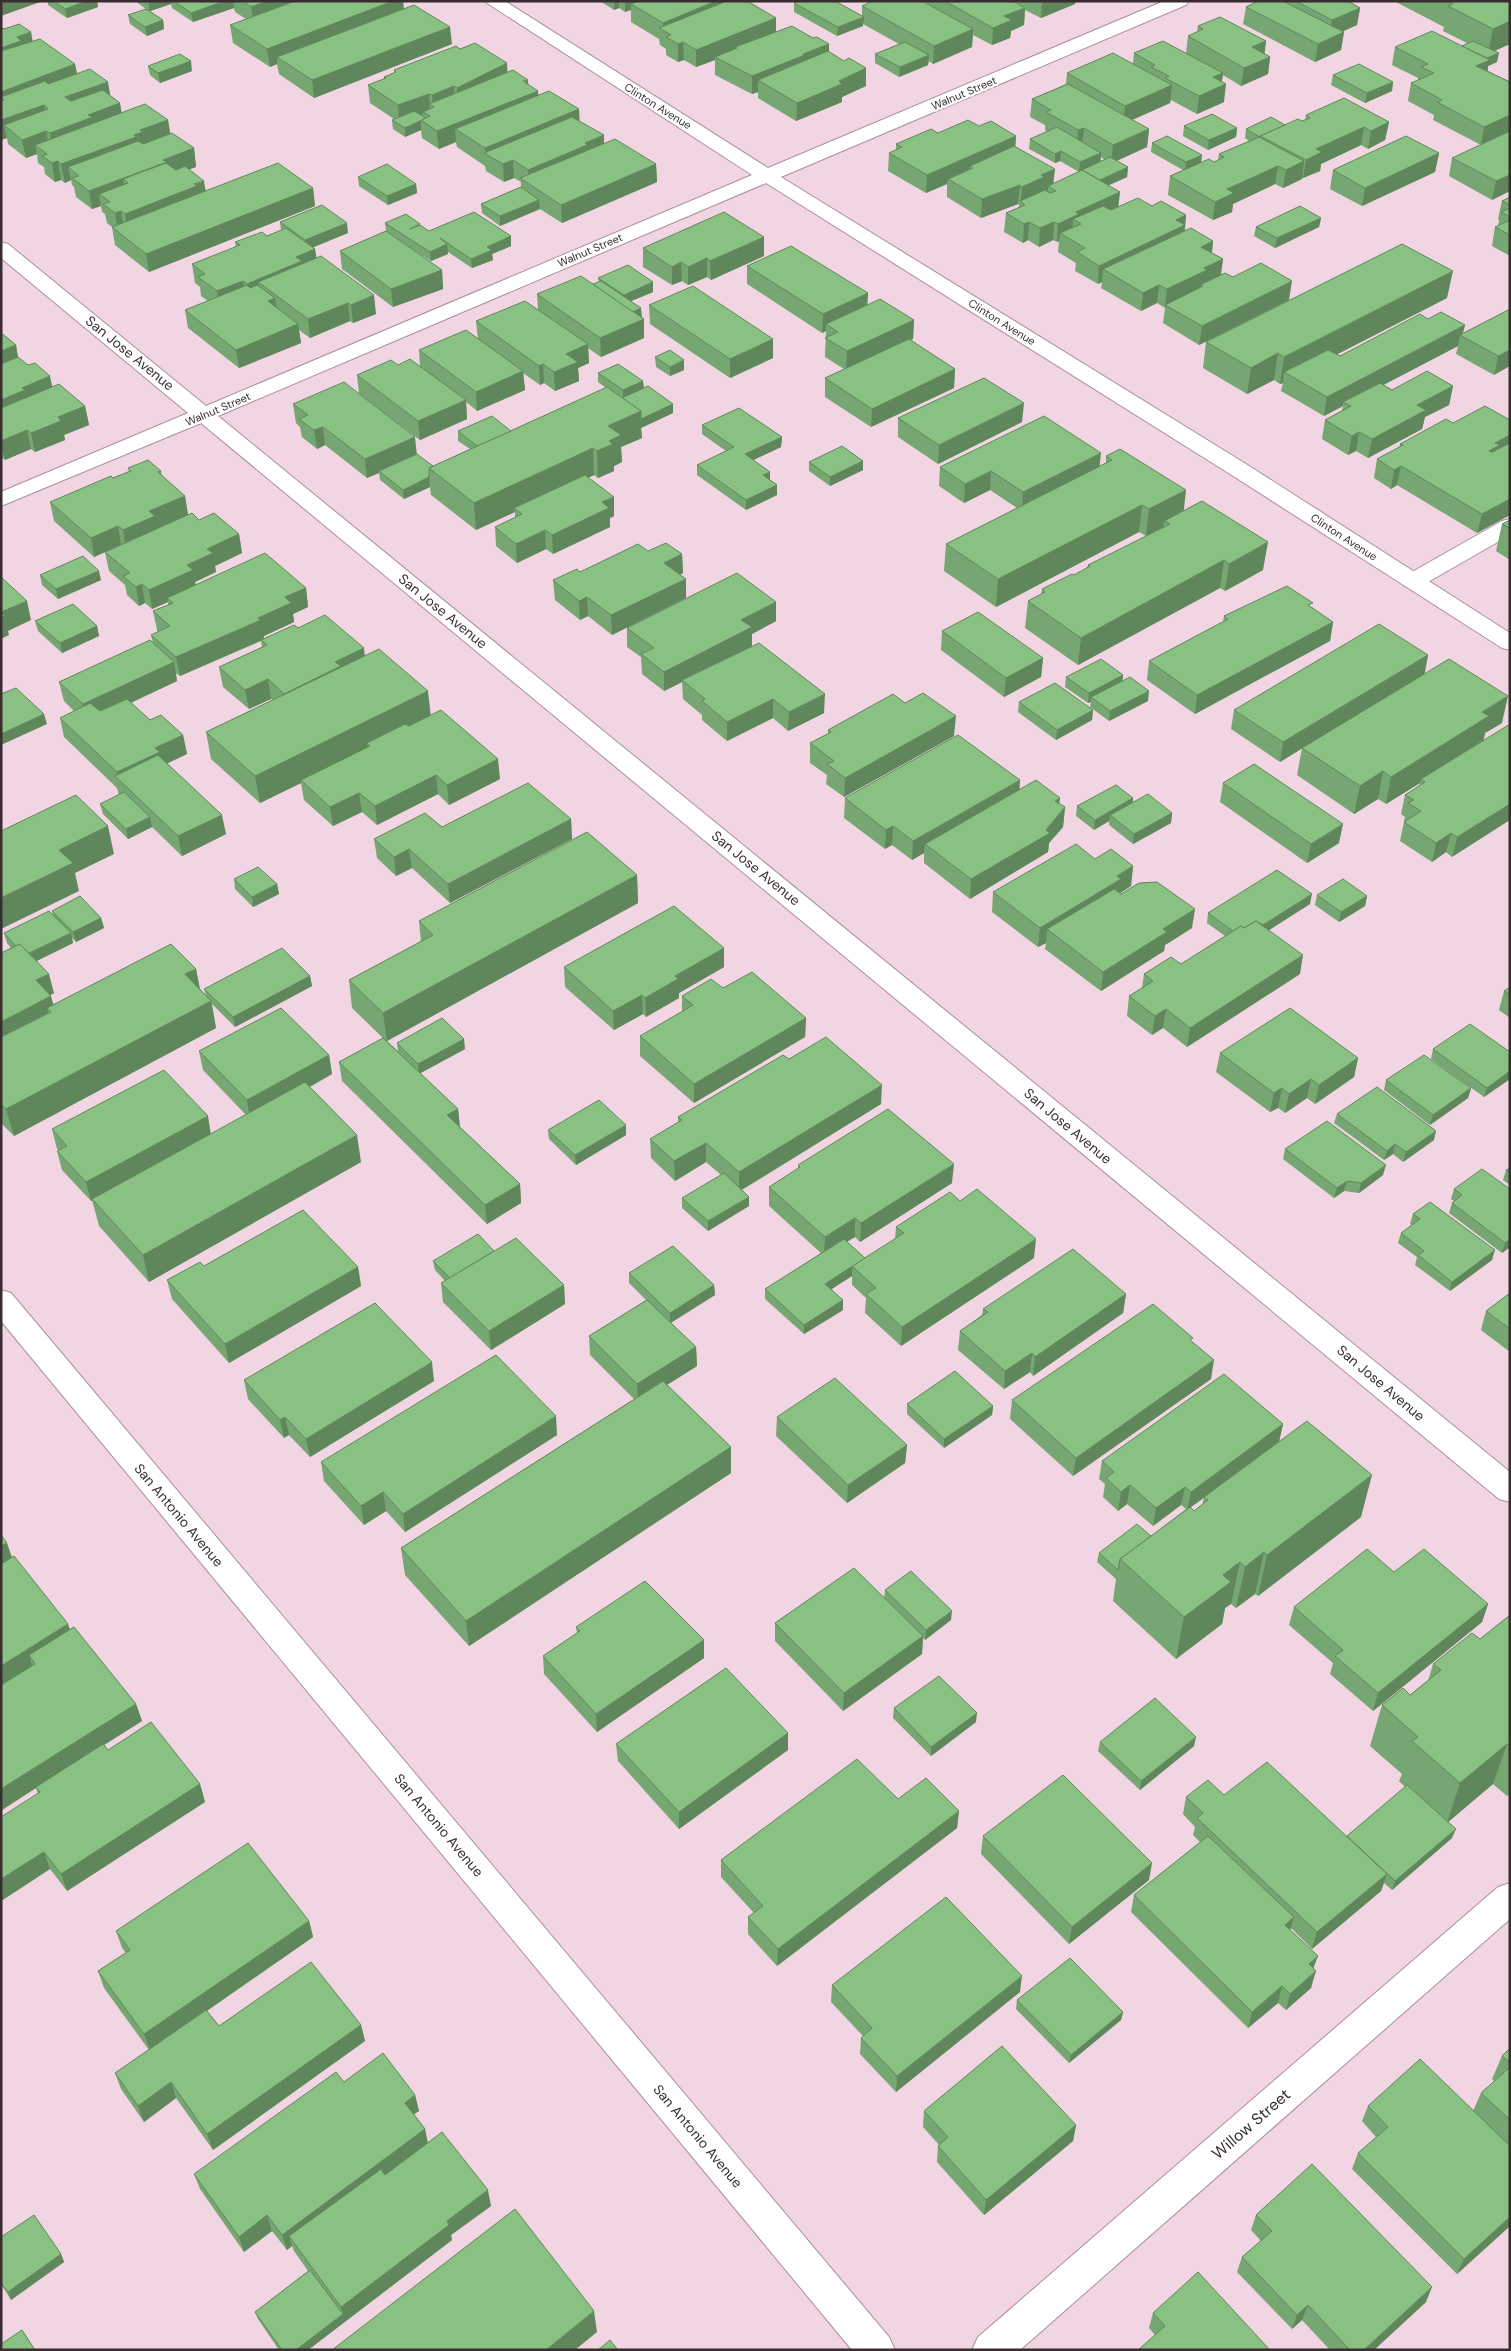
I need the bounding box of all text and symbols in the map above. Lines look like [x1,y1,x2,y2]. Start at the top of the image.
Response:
street label: Walnut Street [929,73,999,113]
street label: Clinton Avenue [622,80,694,132]
street label: Walnut Street [555,230,625,270]
street label: Clinton Avenue [966,296,1038,348]
street label: San Jose Avenue [82,312,178,394]
street label: Walnut Street [183,389,253,429]
street label: Clinton Avenue [1308,510,1380,564]
street label: San Jose Avenue [395,570,491,652]
street label: San Jose Avenue [708,827,804,909]
street label: San Jose Avenue [1020,1084,1116,1168]
street label: San Jose Avenue [1333,1341,1429,1425]
street label: San Antonio Avenue [131,1460,228,1570]
street label: San Antonio Avenue [391,1770,488,1880]
street label: San Antonio Avenue [650,2081,747,2191]
street label: Willow Street [1207,2084,1295,2164]

